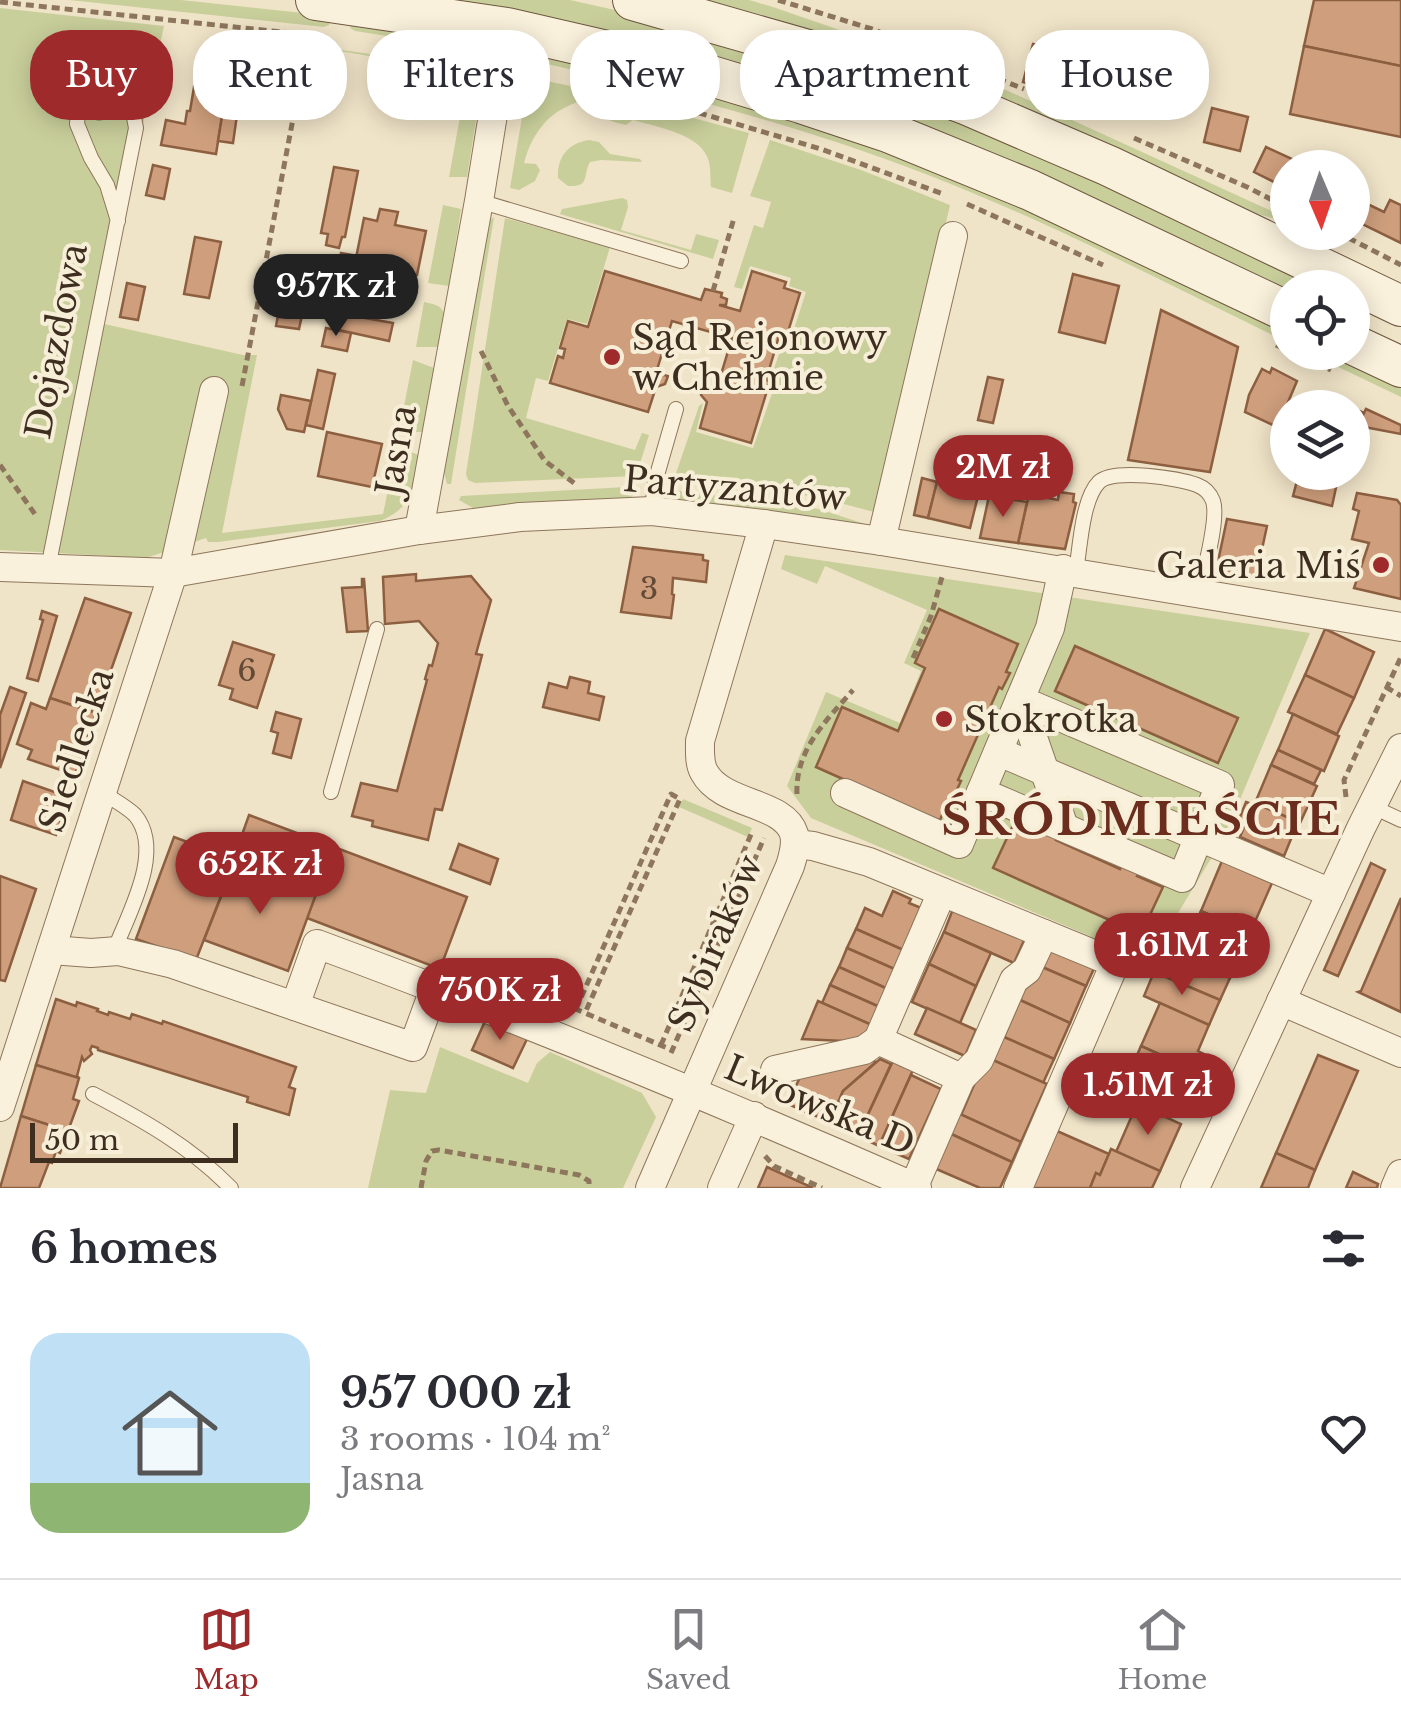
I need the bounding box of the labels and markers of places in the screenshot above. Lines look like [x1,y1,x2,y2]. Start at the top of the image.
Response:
pin: 957K zł [244,254,428,339]
place label: Sąd Rejonowy w Chełmie [632,316,887,399]
marker: Sąd Rejonowy w Chełmie [601,346,623,368]
pin: 2M zł [933,435,1073,520]
place label: Galeria Miś [1156,544,1361,587]
marker: Galeria Miś [1370,554,1392,576]
place label: Stokrotka [964,698,1138,741]
marker: Stokrotka [933,708,955,730]
pin: 652K zł [168,832,352,917]
pin: 1.61M zł [1079,913,1285,998]
pin: 750K zł [408,958,592,1043]
pin: 1.51M zł [1045,1053,1251,1138]

